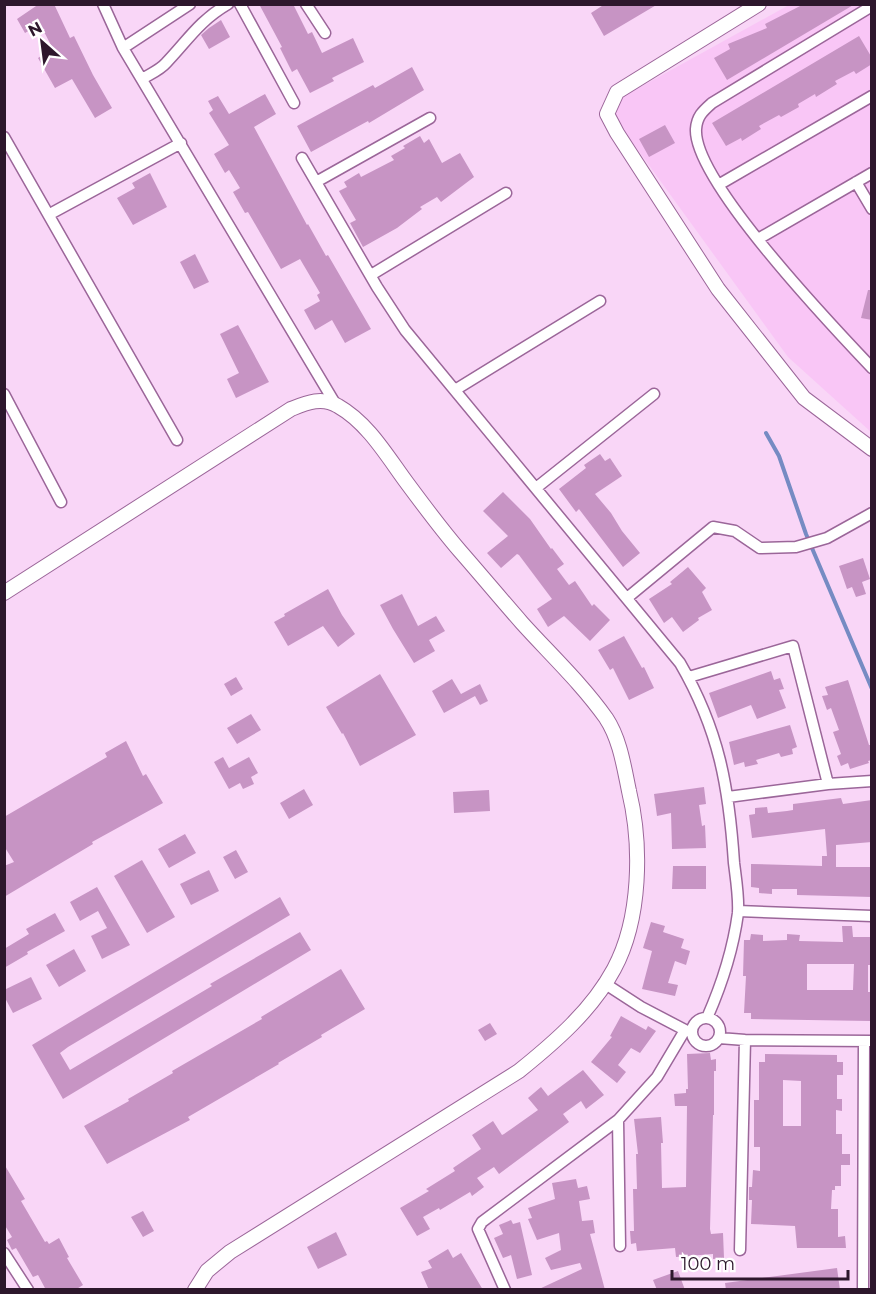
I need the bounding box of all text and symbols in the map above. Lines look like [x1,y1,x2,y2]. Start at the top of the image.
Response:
north arrow [12,12,72,72]
text: N [25,18,45,41]
scale bar [672,1243,848,1281]
text: 100 m [681,1253,735,1275]

